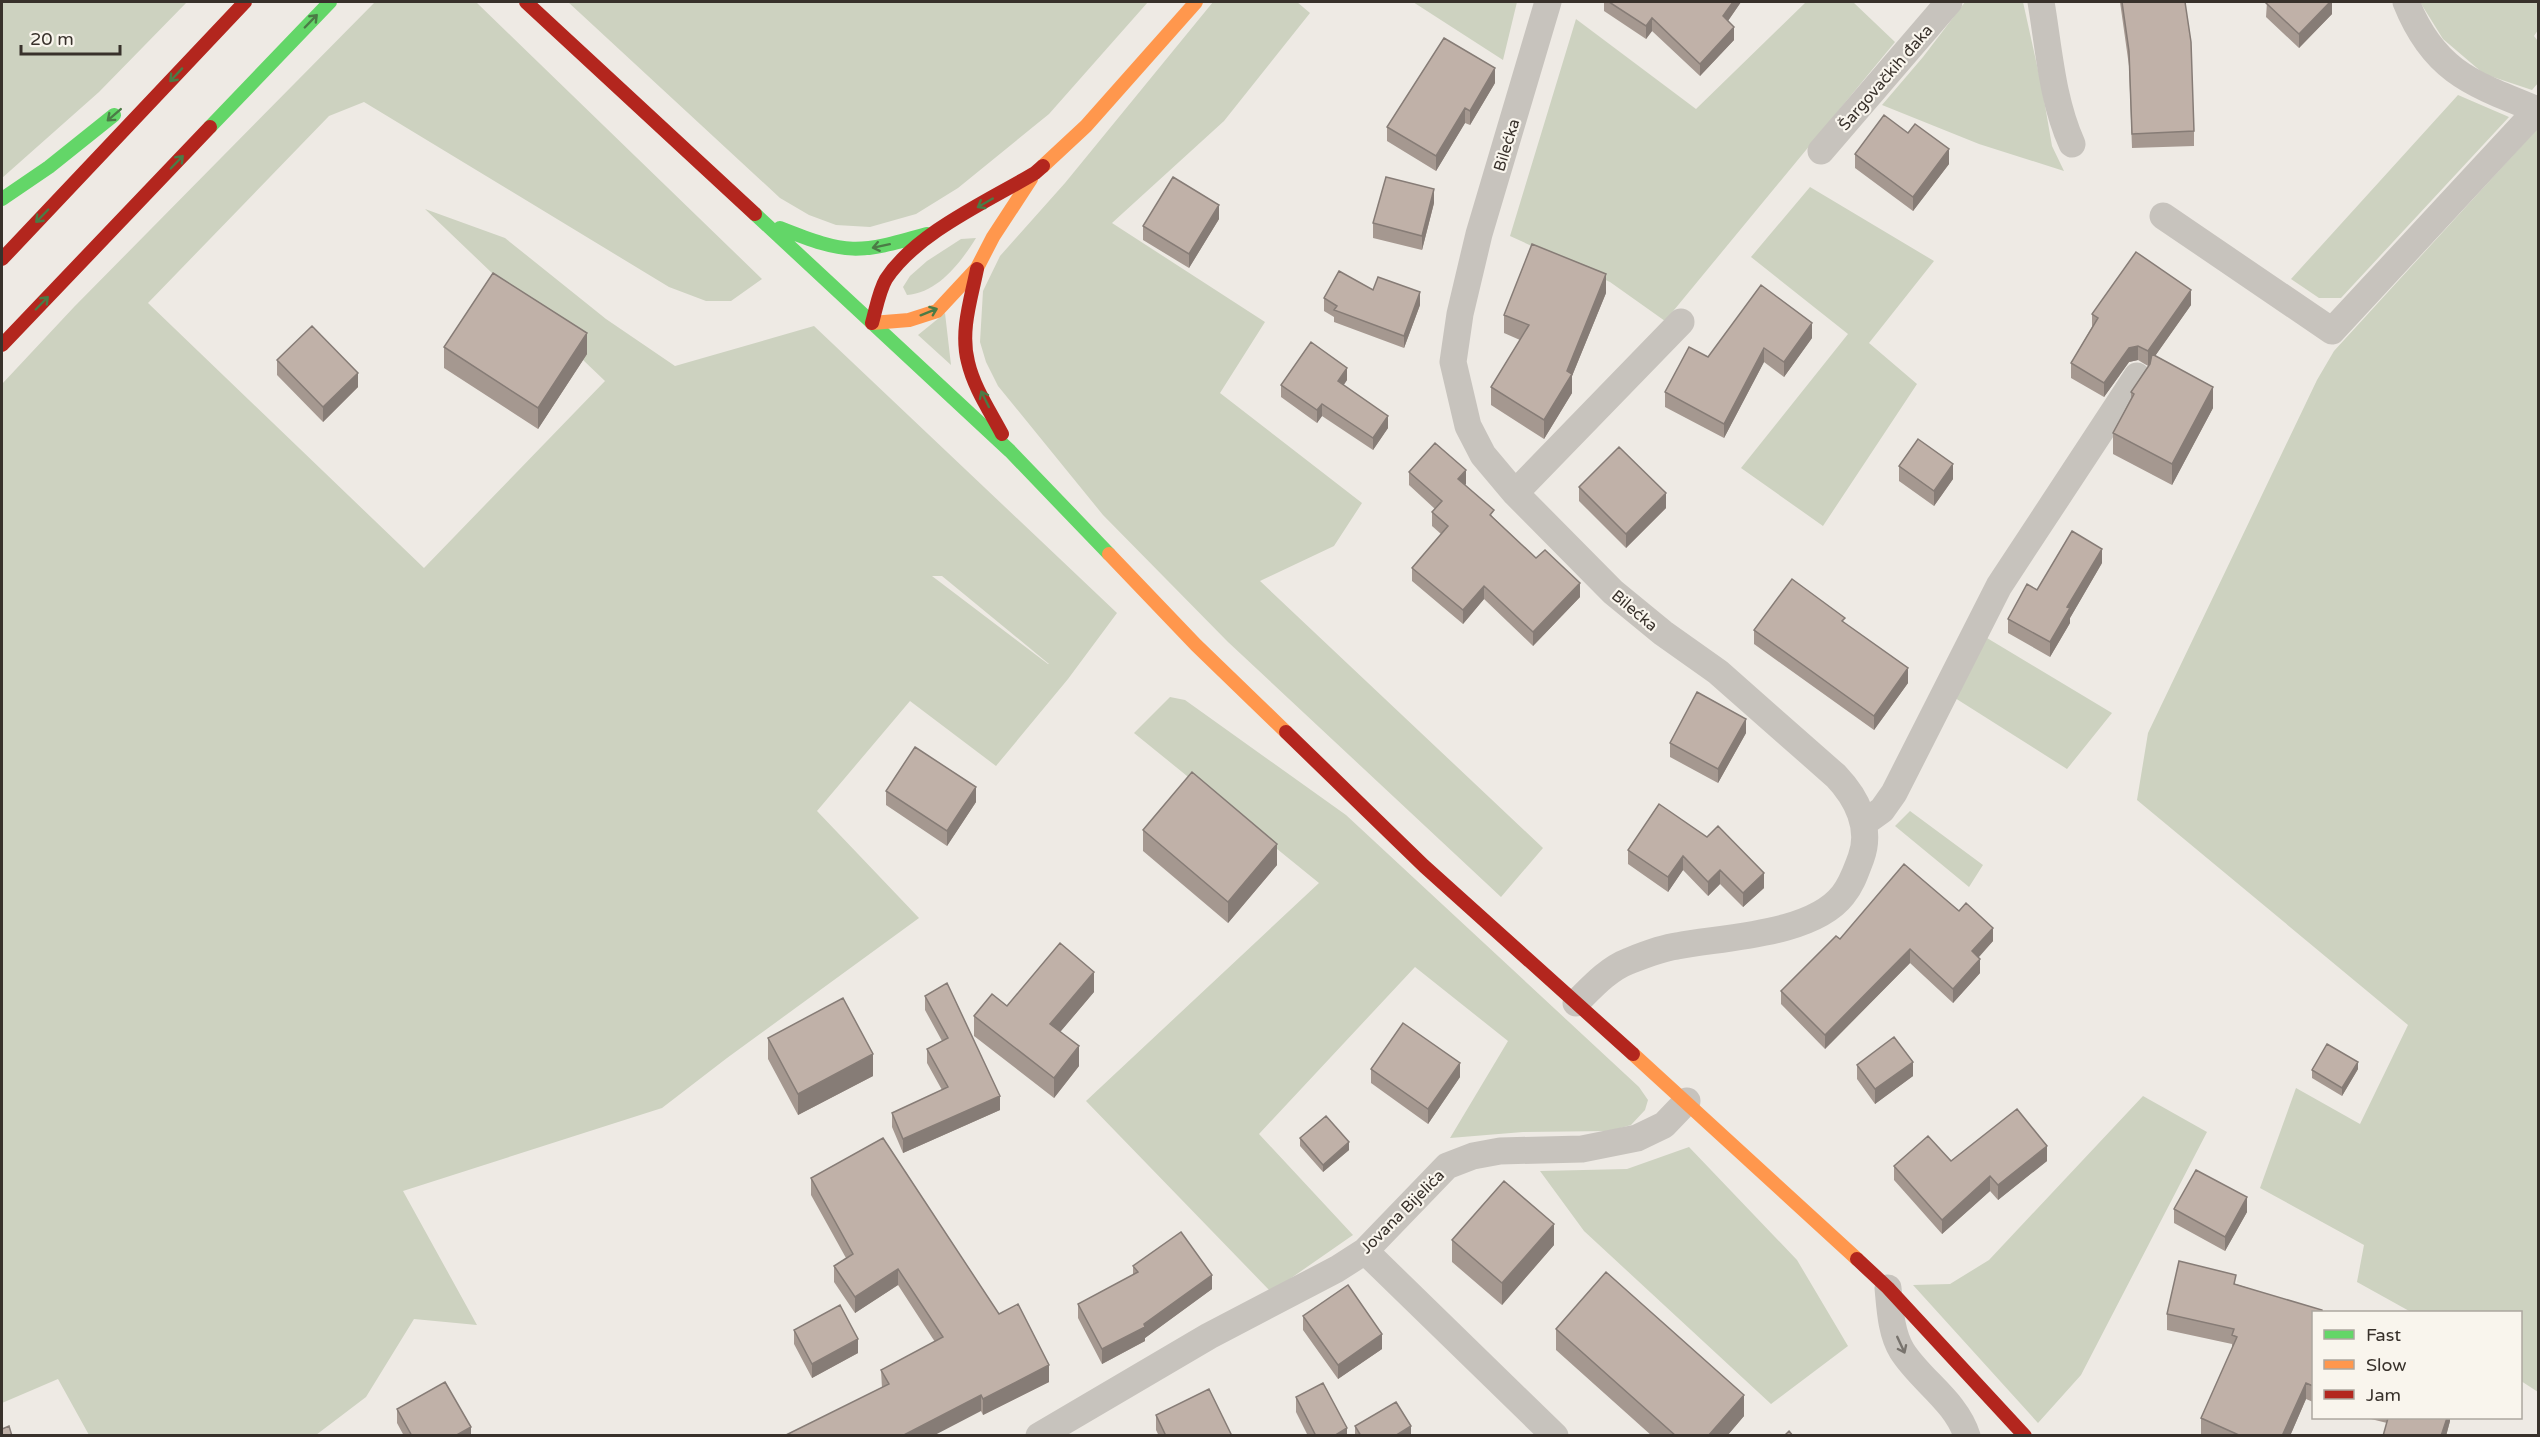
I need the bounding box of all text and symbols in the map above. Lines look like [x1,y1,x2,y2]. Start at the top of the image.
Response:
one-way arrow [304,14,319,29]
scale bar [21,18,120,56]
street label: Šargovačkih đaka [1834,21,1937,135]
text: 20 m [30,28,74,50]
one-way arrow [169,67,183,82]
one-way arrow [106,108,122,121]
street label: Bilećka [1489,117,1524,174]
one-way arrow [169,155,183,170]
one-way arrow [977,197,994,209]
one-way arrow [35,209,49,224]
one-way arrow [871,241,891,252]
one-way arrow [35,296,49,311]
one-way arrow [919,306,938,317]
one-way arrow [978,390,990,408]
street label: Bilećka [1607,586,1661,636]
street label: Jovana Bijelića [1356,1165,1449,1258]
legend [2312,1311,2522,1419]
text: Fast [2366,1324,2401,1346]
one-way arrow [1895,1335,1907,1353]
text: Slow [2366,1354,2407,1376]
text: Jam [2366,1384,2401,1406]

